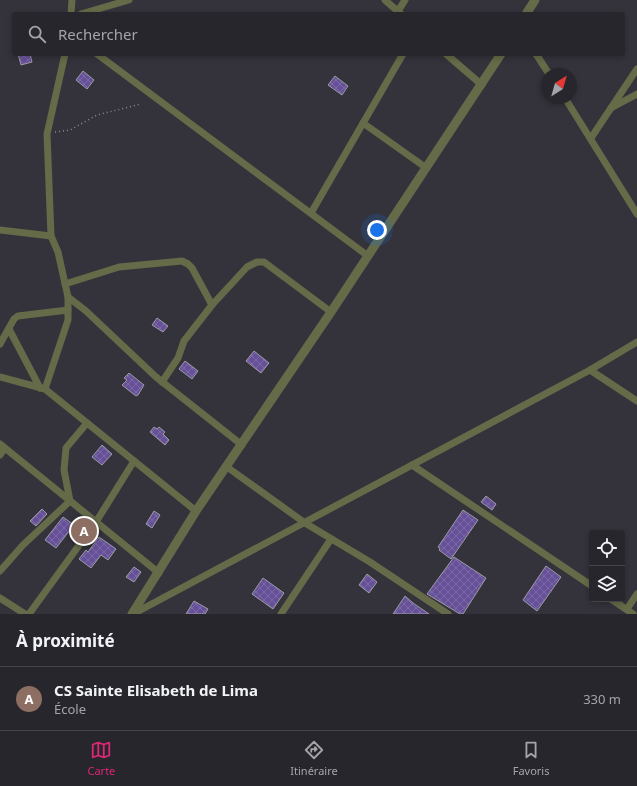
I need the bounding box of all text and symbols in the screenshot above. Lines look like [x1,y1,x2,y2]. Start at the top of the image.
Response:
search box [12,12,625,56]
icon: search [26,23,48,45]
text: Rechercher [58,24,138,44]
north arrow [541,68,577,104]
your location [367,220,387,240]
pin: A [71,516,97,546]
map controls [589,530,625,602]
button: locate [589,530,625,566]
button: layers [589,566,625,602]
text: À proximité [16,629,115,652]
text: CS Sainte Elisabeth de Lima [54,680,258,700]
text: A [25,690,34,708]
text: 330 m [583,690,621,708]
text: École [54,700,86,718]
tab: Carte [87,739,115,778]
tab: Itinéraire [290,739,338,778]
tab: Favoris [513,739,549,778]

